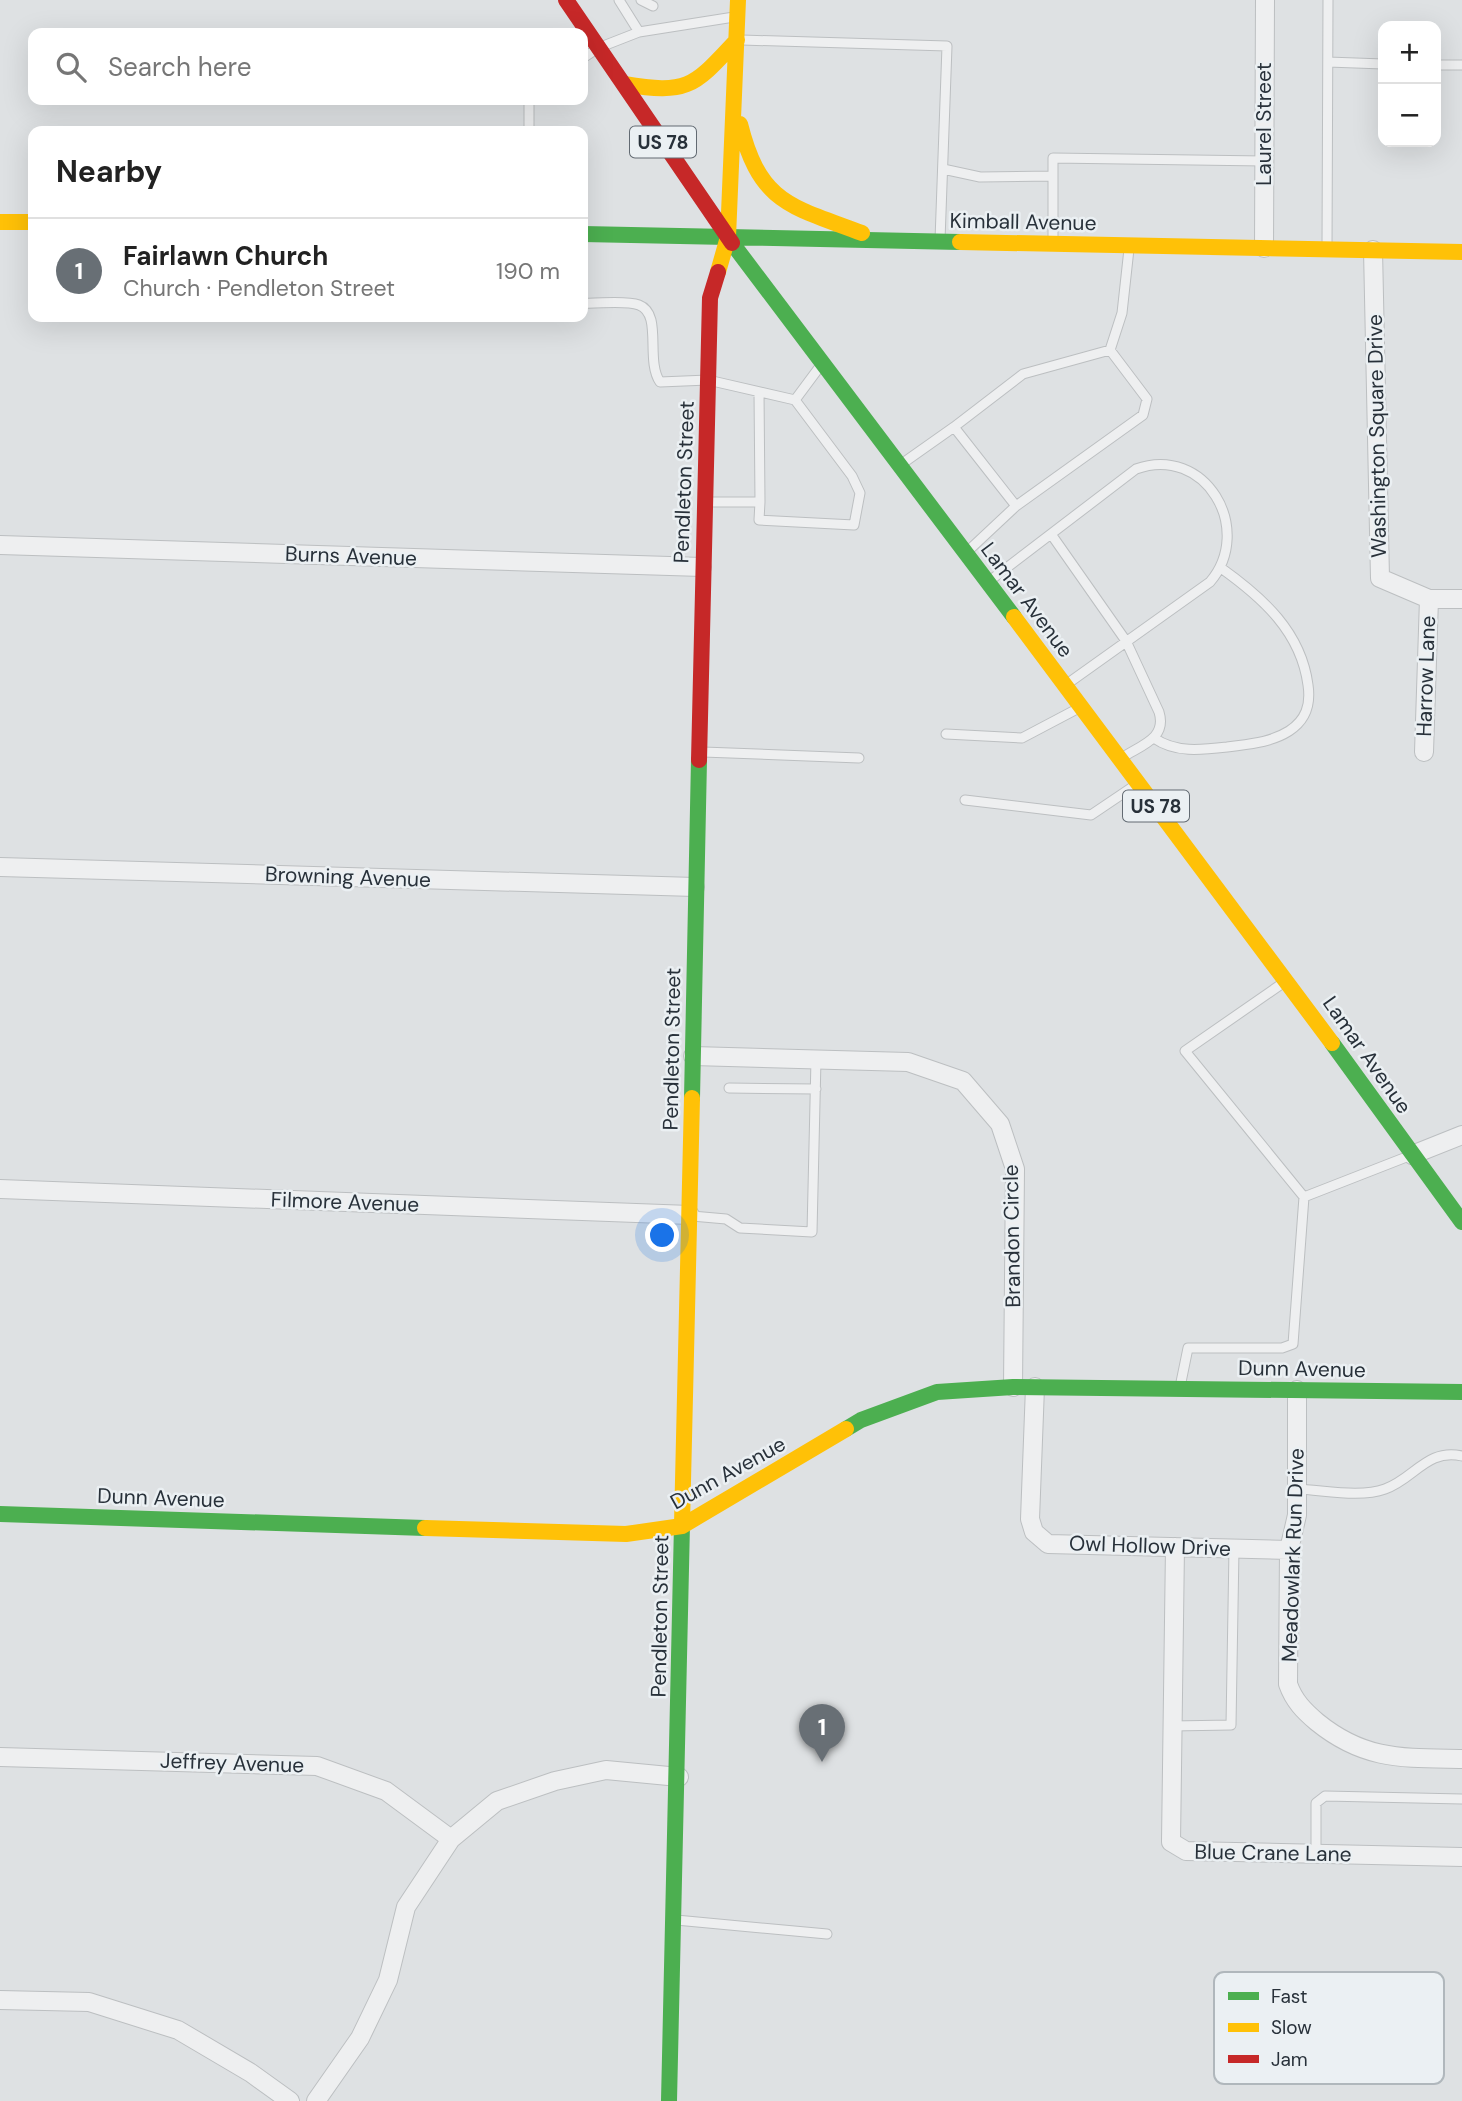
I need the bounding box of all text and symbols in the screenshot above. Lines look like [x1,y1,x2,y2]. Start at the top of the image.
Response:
map controls [1378,21,1441,147]
button: + [1378,21,1441,84]
search box [28,28,588,105]
icon: search [52,48,90,86]
text: Search here [108,50,251,84]
street label: Laurel Street [1250,62,1278,186]
button: − [1378,84,1441,147]
road number: US 78 [630,126,696,158]
text: Nearby [56,152,162,191]
street label: Kimball Avenue [949,207,1097,237]
text: Fairlawn Church [123,239,328,273]
text: 1 [75,256,83,286]
text: 190 m [496,256,560,286]
text: Church · Pendleton Street [123,273,395,303]
street label: Washington Square Drive [1361,314,1393,558]
street label: Pendleton Street [667,400,701,564]
street label: Lamar Avenue [974,537,1080,663]
street label: Burns Avenue [285,540,418,572]
street label: Harrow Lane [1410,615,1442,737]
road number: US 78 [1123,790,1189,821]
street label: Browning Avenue [265,860,431,894]
street label: Pendleton Street [657,968,687,1130]
street label: Lamar Avenue [1316,991,1418,1119]
street label: Brandon Circle [997,1164,1027,1308]
street label: Filmore Avenue [270,1185,420,1219]
your location [645,1218,679,1252]
street label: Dunn Avenue [1238,1354,1366,1384]
street label: Dunn Avenue [665,1430,791,1516]
street label: Meadowlark Run Drive [1275,1447,1311,1663]
street label: Dunn Avenue [97,1482,225,1514]
street label: Owl Hollow Drive [1069,1529,1232,1563]
street label: Pendleton Street [645,1535,675,1697]
pin: 1 [799,1704,845,1762]
street label: Jeffrey Avenue [159,1746,305,1780]
street label: Blue Crane Lane [1194,1838,1352,1868]
legend [1214,1972,1444,2084]
text: Fast [1271,1984,1307,2009]
text: Slow [1271,2015,1312,2040]
text: Jam [1271,2047,1308,2072]

